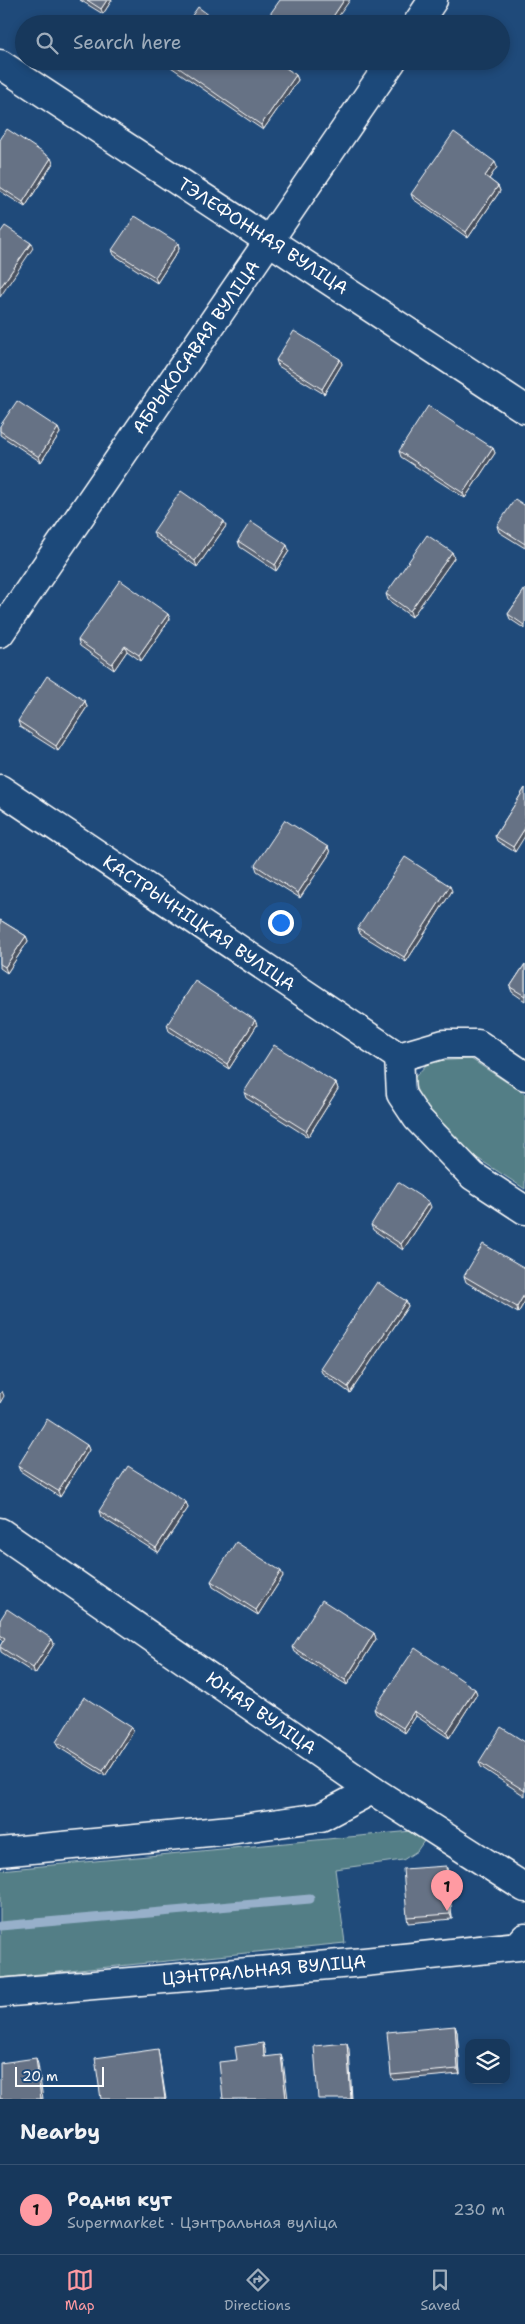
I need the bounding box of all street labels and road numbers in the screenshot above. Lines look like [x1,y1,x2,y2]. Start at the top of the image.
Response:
street label: ТЭЛЕФОННАЯ ВУЛІЦА [173,172,353,300]
street label: АБРЫКОСАВАЯ ВУЛІЦА [127,255,265,439]
street label: КАСТРЫЧНІЦКАЯ ВУЛІЦА [98,849,300,997]
street label: ЮНАЯ ВУЛІЦА [201,1666,321,1760]
street label: ЦЭНТРАЛЬНАЯ ВУЛІЦА [161,1949,367,1991]

